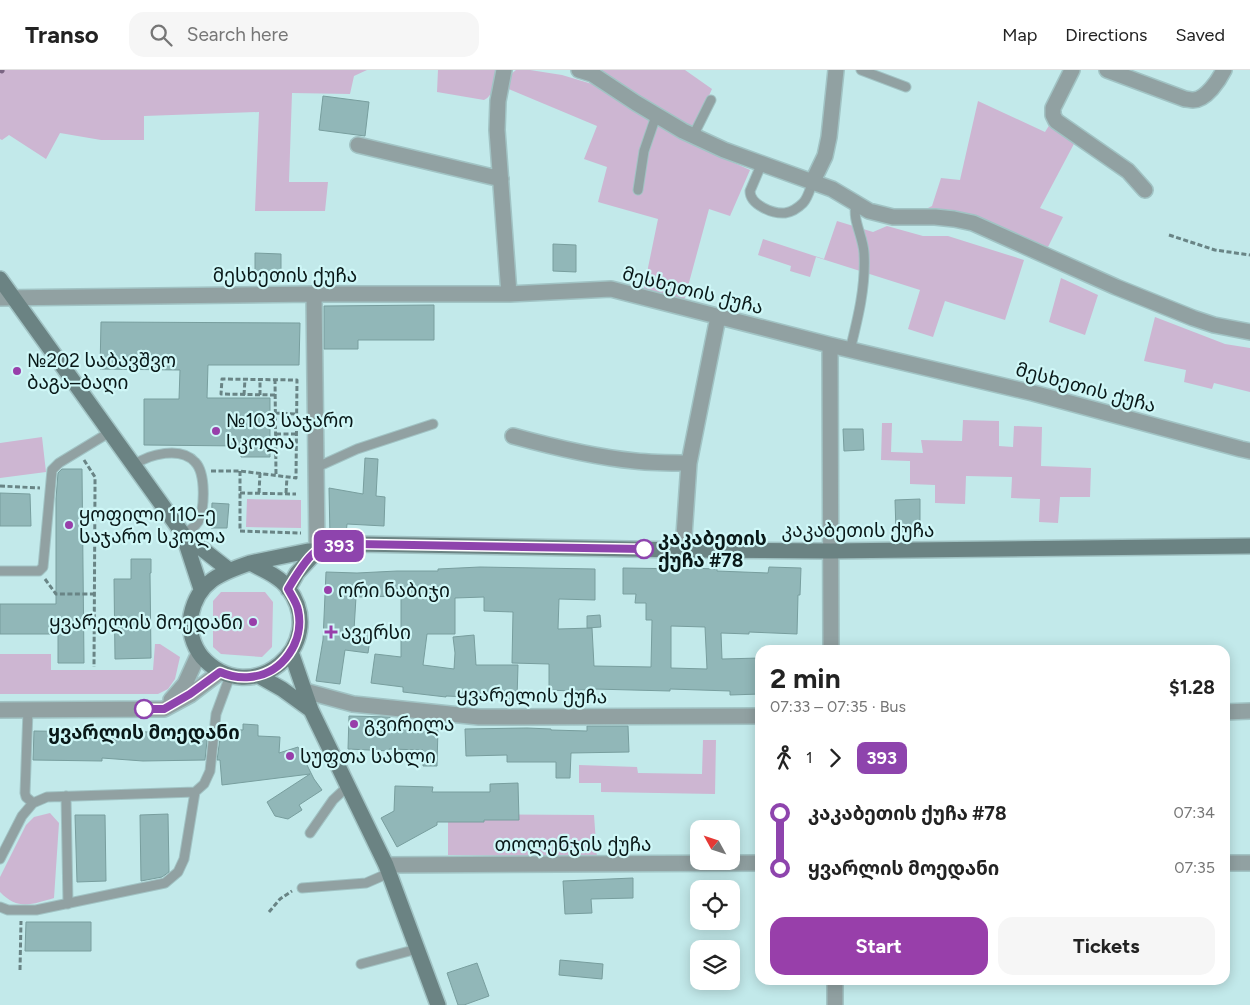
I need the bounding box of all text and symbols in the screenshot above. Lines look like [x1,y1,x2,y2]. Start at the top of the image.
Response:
search box [129,12,479,57]
text: Transo [25,20,99,49]
icon: search [147,21,175,49]
text: Search here [187,23,288,46]
text: Map [1002,24,1037,46]
text: Directions [1065,24,1147,46]
text: Saved [1175,24,1225,46]
street label: მესხეთის ქუჩა [620,262,766,319]
street label: მესხეთის ქუჩა [213,264,357,287]
place label: №202 საბავშვო ბაგა–ბაღი [27,349,176,395]
street label: მესხეთის ქუჩა [1013,358,1159,417]
marker: №202 საბავშვო ბაგა–ბაღი [11,365,23,377]
place label: №103 საჯარო სკოლა [226,409,354,455]
marker: №103 საჯარო სკოლა [210,425,222,437]
place label: ყოფილი 110-ე საჯარო სკოლა [79,503,225,549]
marker: ყოფილი 110-ე საჯარო სკოლა [63,519,75,531]
street label: კაკაბეთის ქუჩა [781,519,935,542]
place label: კაკაბეთის ქუჩა #78 [658,527,767,572]
line badge: 393 [310,530,368,562]
text: 393 [324,535,354,557]
marker: კაკაბეთის ქუჩა #78 [634,539,654,559]
place label: ორი ნაბიჯი [338,579,450,602]
marker: ორი ნაბიჯი [322,584,334,596]
place label: ყვარელის მოედანი [49,611,243,635]
marker: ყვარელის მოედანი [247,616,259,628]
place label: ავერსი [341,621,411,644]
marker: ავერსი [325,626,337,638]
text: 2 min [770,661,841,695]
text: $1.28 [1169,676,1215,699]
street label: ყვარელის ქუჩა [456,683,608,709]
text: 07:33 – 07:35 · Bus [770,697,906,716]
marker: ყვარლის მოედანი [134,699,154,719]
place label: გვირილა [364,713,455,737]
marker: გვირილა [348,718,360,730]
place label: ყვარლის მოედანი [48,721,240,745]
icon: walk [770,744,798,772]
icon: forward [821,744,849,772]
place label: სუფთა სახლი [300,745,436,769]
text: 393 [867,747,897,769]
text: 1 [806,748,813,767]
marker: სუფთა სახლი [284,750,296,762]
text: კაკაბეთის ქუჩა #78 [808,802,1007,825]
text: 07:34 [1173,803,1215,822]
north arrow [690,820,740,870]
map controls [690,820,740,990]
street label: თოლენჯის ქუჩა [494,833,652,857]
text: ყვარლის მოედანი [808,857,999,880]
text: 07:35 [1174,858,1215,877]
button: locate [690,880,740,930]
button: Start [770,917,988,975]
button: Tickets [998,917,1215,975]
button: layers [690,940,740,990]

